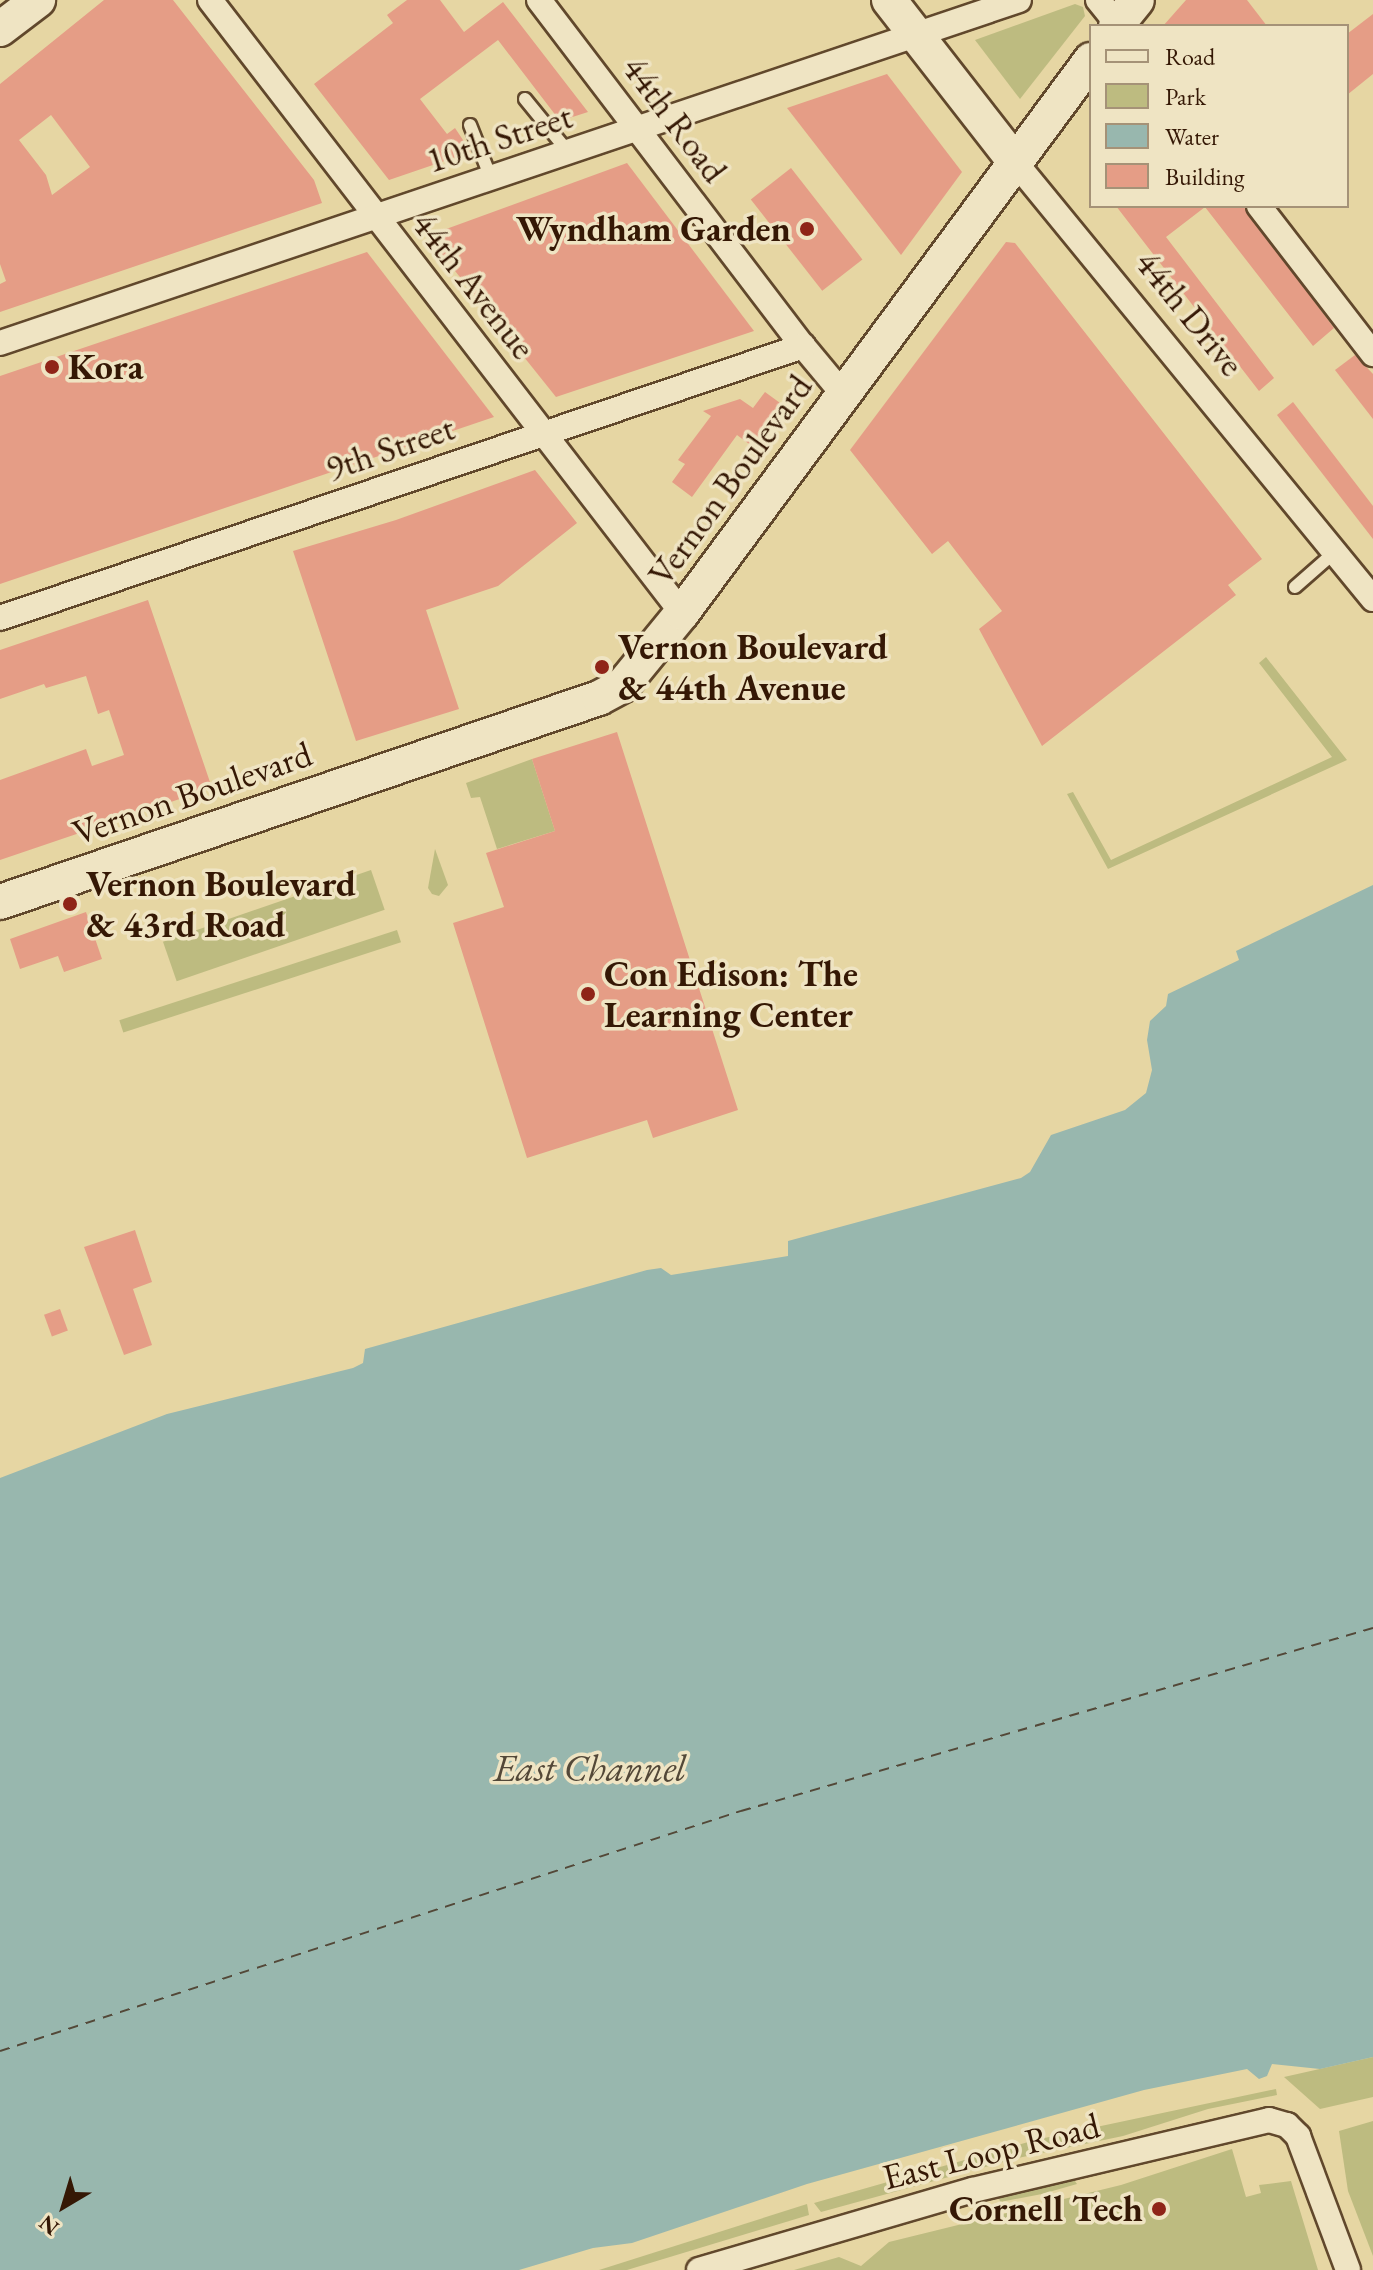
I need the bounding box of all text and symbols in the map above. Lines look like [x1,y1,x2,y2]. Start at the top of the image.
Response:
legend [1089,24,1349,208]
text: Road [1165,41,1215,72]
street label: 44th Road [614,47,736,191]
text: Park [1165,81,1206,112]
street label: 10th Street [421,94,577,182]
text: Water [1165,121,1219,152]
text: Building [1165,161,1245,192]
street label: 44th Avenue [403,203,545,367]
place label: Wyndham Garden [516,207,791,251]
marker: Wyndham Garden [798,220,816,238]
street label: 44th Drive [1126,242,1254,384]
place label: Kora [68,345,144,389]
marker: Kora [43,358,61,376]
street label: Vernon Boulevard [639,366,821,594]
street label: 9th Street [320,406,460,490]
place label: Vernon Boulevard & 44th Avenue [618,624,888,709]
marker: Vernon Boulevard & 44th Avenue [593,658,611,676]
street label: Vernon Boulevard [67,732,317,854]
place label: Vernon Boulevard & 43rd Road [86,861,356,946]
marker: Vernon Boulevard & 43rd Road [61,895,79,913]
place label: Con Edison: The Learning Center [604,951,858,1036]
marker: Con Edison: The Learning Center [579,985,597,1003]
water label: East Channel [494,1745,686,1791]
street label: East Loop Road [878,2103,1104,2199]
north arrow [24,2166,104,2246]
place label: Cornell Tech [949,2187,1143,2231]
marker: Cornell Tech [1150,2200,1168,2218]
text: N [33,2208,65,2242]

